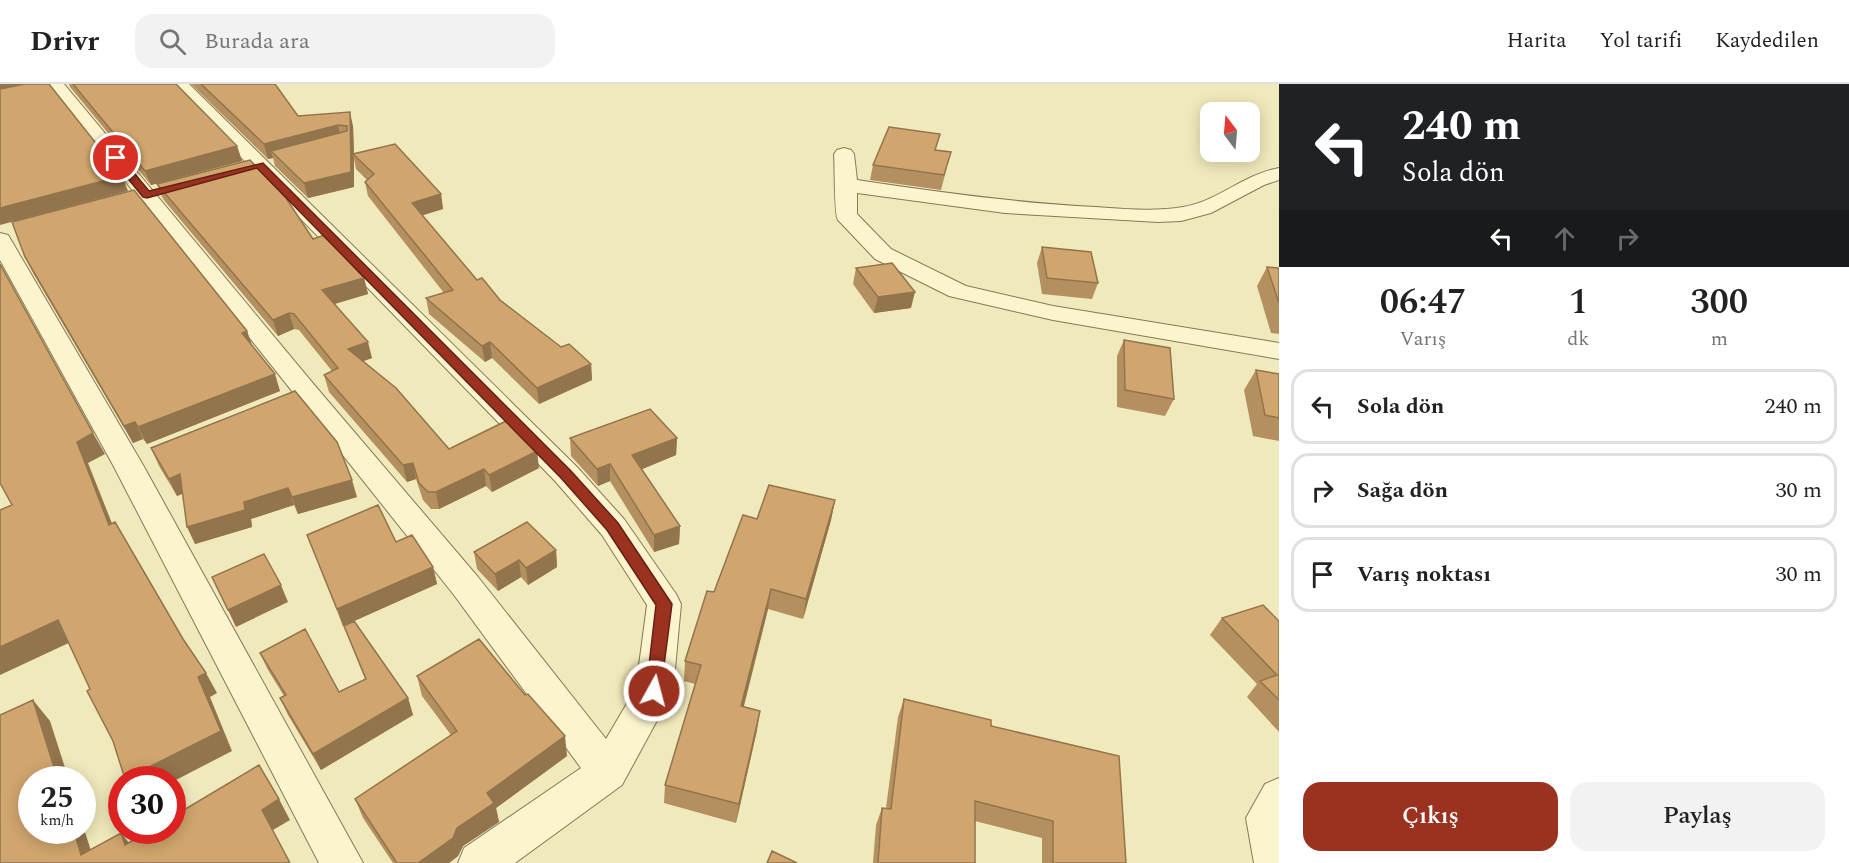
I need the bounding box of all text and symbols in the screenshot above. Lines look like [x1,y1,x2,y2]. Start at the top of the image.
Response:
search box [135,14,555,68]
text: Drivr [30,20,99,63]
icon: search [156,25,189,58]
text: Burada ara [204,25,310,58]
text: Harita [1507,25,1567,57]
text: Yol tarifi [1600,25,1682,57]
text: Kaydedilen [1715,25,1819,57]
text: 240 m [1402,95,1521,158]
north arrow [1200,102,1260,162]
map controls [1200,102,1260,162]
icon: left [1303,108,1381,186]
pin [90,132,141,183]
icon: arrive [99,141,132,174]
text: Sola dön [1402,152,1505,194]
icon: left [1485,222,1518,255]
icon: ahead [1548,222,1581,255]
icon: right [1611,222,1644,255]
text: 06:47 [1380,275,1466,330]
text: 1 [1569,275,1588,330]
text: 300 [1690,275,1748,330]
text: Varış [1400,324,1446,354]
text: dk [1567,324,1590,354]
text: m [1711,324,1728,354]
icon: left [1306,390,1339,423]
text: Sola dön [1357,390,1444,423]
text: 240 m [1765,390,1822,423]
icon: right [1306,474,1339,507]
text: Sağa dön [1357,474,1448,507]
text: 30 m [1776,474,1822,507]
icon: arrive [1306,558,1339,591]
text: Varış noktası [1357,558,1491,591]
text: 30 m [1776,558,1822,591]
position arrow [622,659,686,723]
speed limit sign: 30 [108,766,186,844]
text: 25 [40,775,74,821]
button: Çıkış [1303,782,1558,851]
button: Paylaş [1570,782,1825,851]
text: km/h [40,809,74,832]

